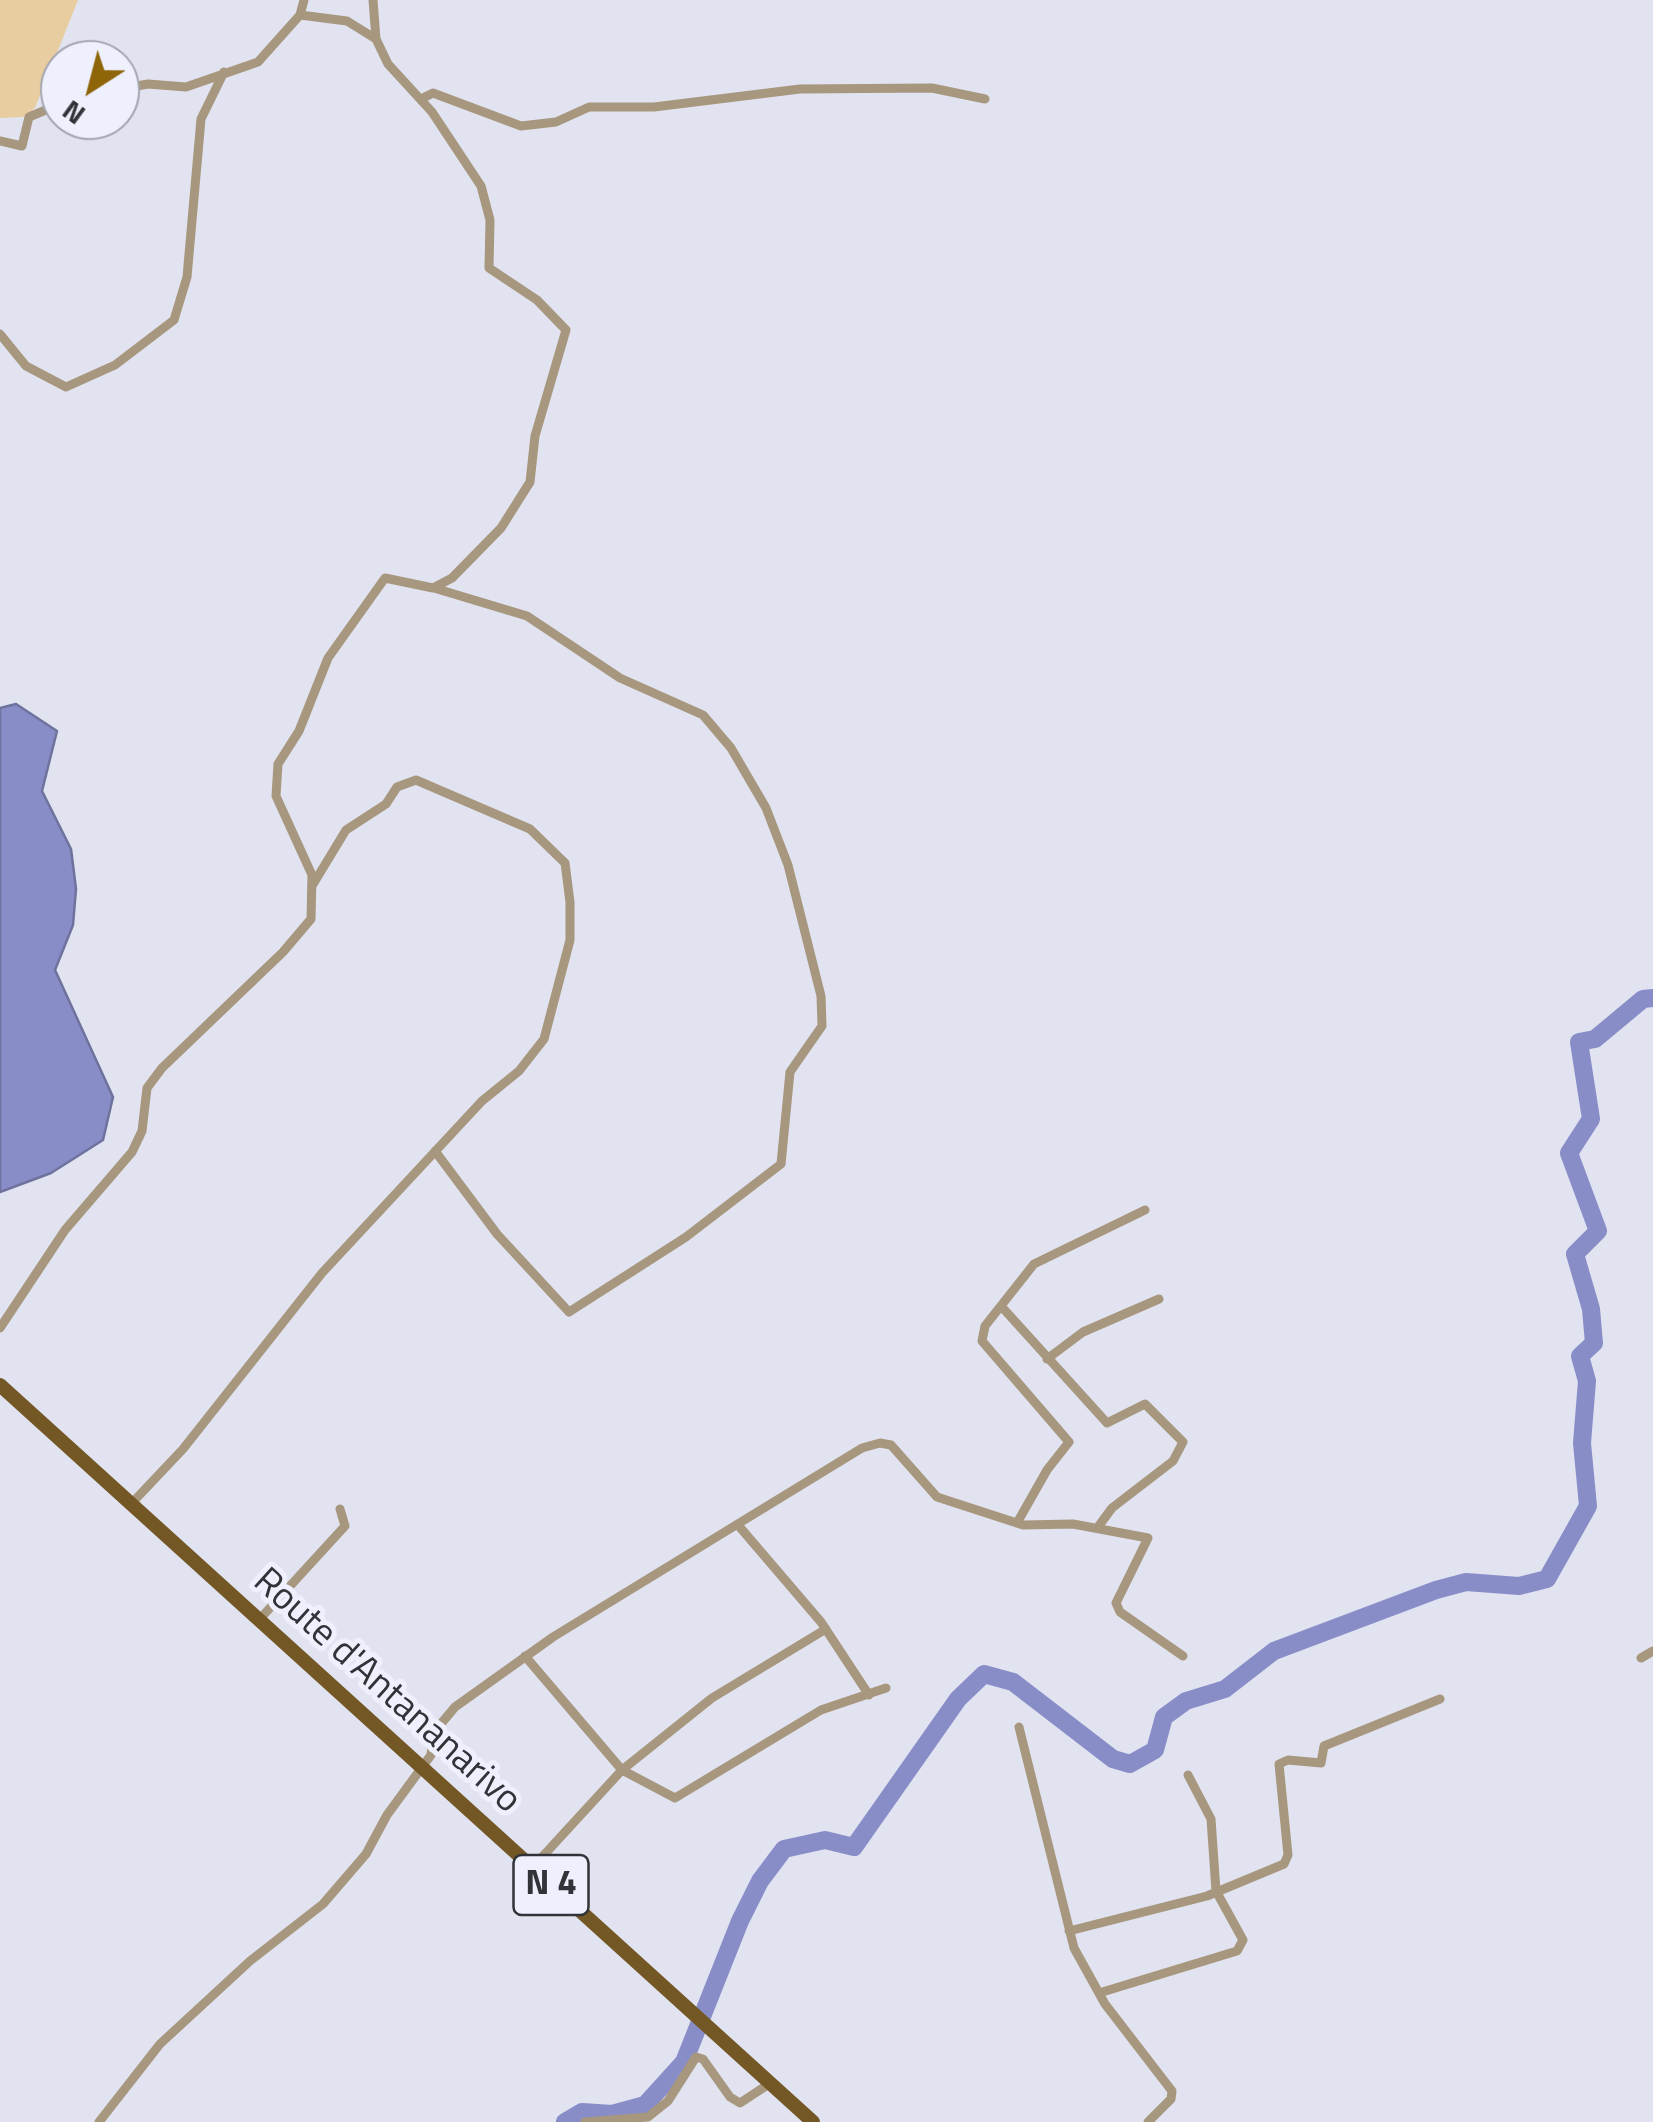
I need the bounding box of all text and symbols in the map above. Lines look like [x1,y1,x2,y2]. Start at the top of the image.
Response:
north arrow [40,40,140,140]
text: N [53,90,94,136]
street label: Route d'Antananarivo [243,1560,529,1824]
road number: N 4 [514,1855,588,1915]

